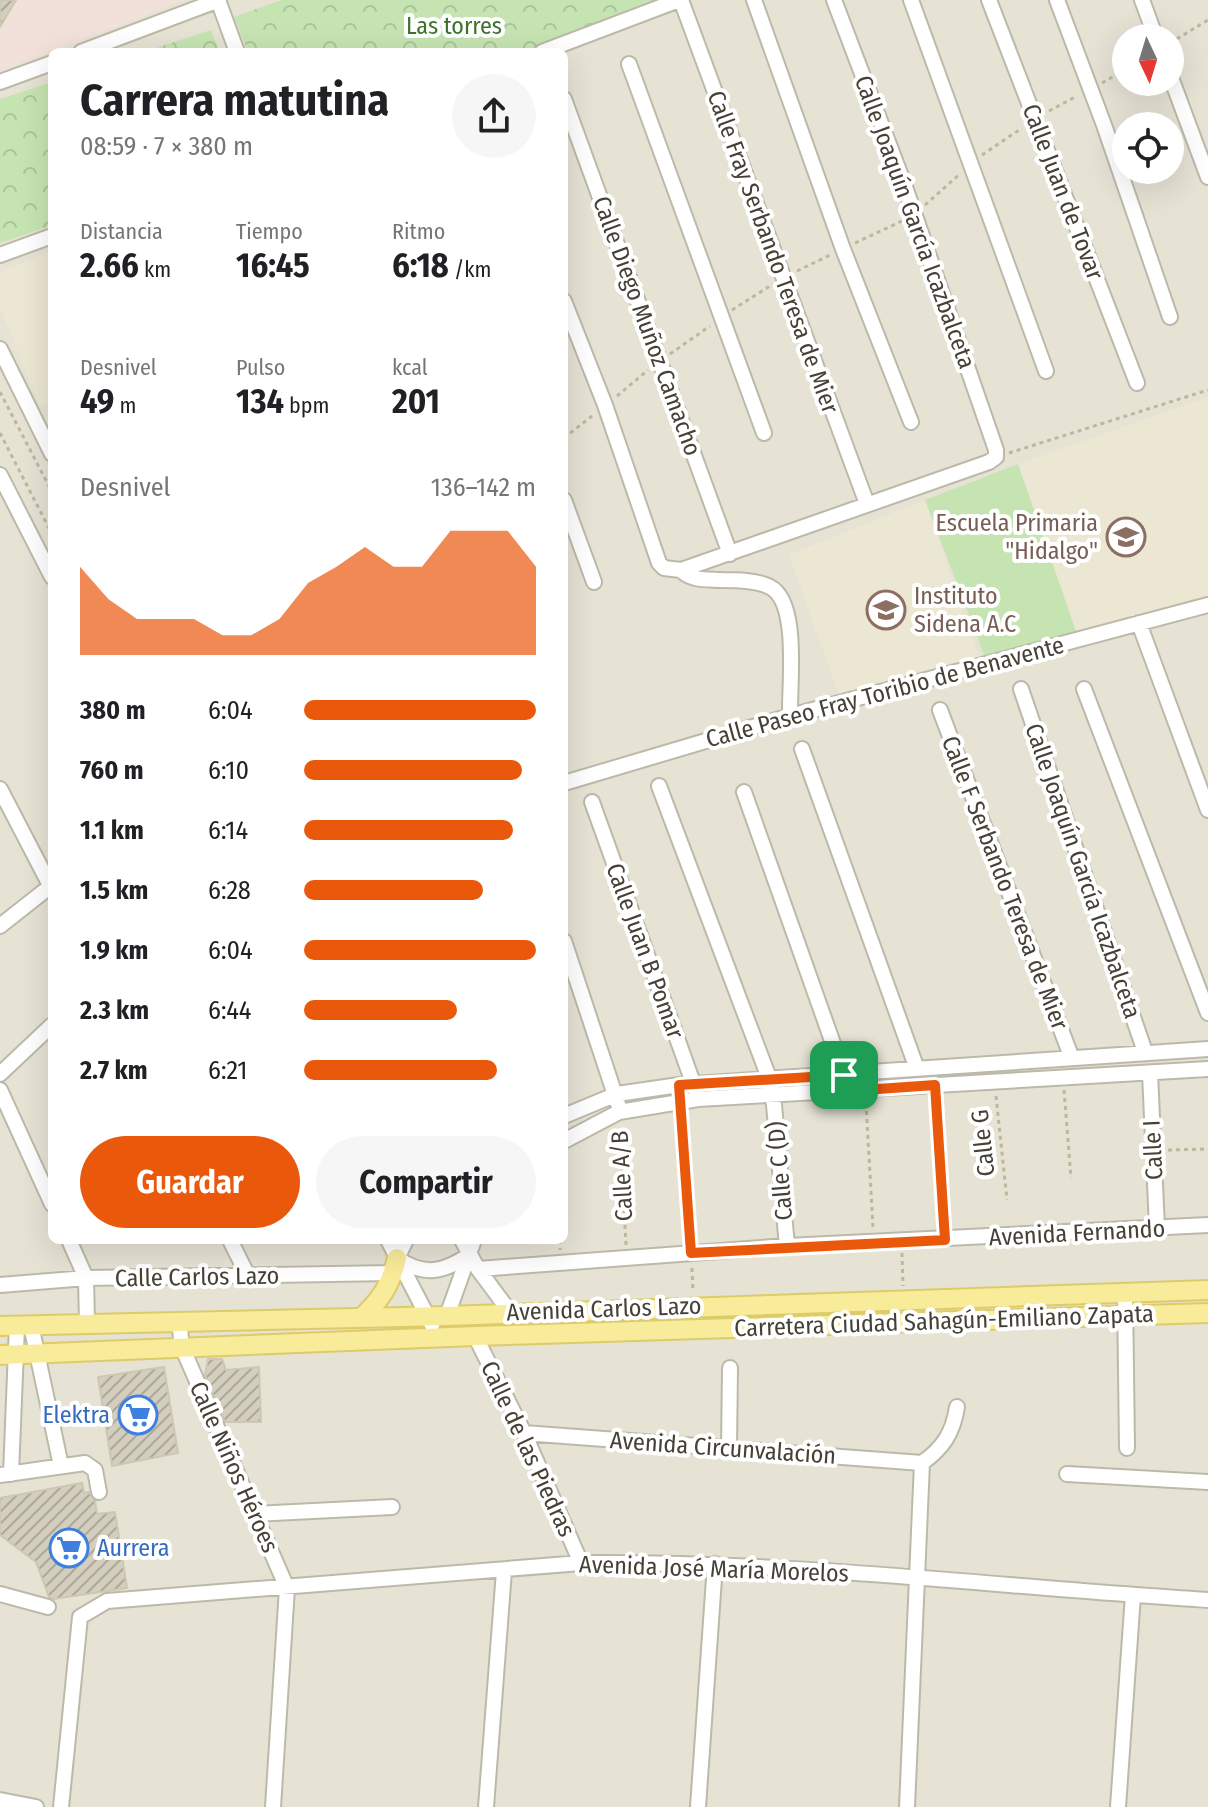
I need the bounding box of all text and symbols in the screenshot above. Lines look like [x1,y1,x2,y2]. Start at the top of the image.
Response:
park label: Las torres [406,12,502,40]
north arrow [1112,24,1184,96]
map controls [1112,24,1184,184]
street label: Calle Joaquín García Icazbalceta [849,72,981,372]
text: Carrera matutina [80,74,389,127]
button: share [452,74,536,158]
street label: Calle Fray Serbando Teresa de Mier [701,87,845,418]
street label: Calle Juan de Tovar [1017,100,1110,284]
button: locate [1112,112,1184,184]
text: 08:59 · 7 × 380 m [80,131,253,162]
street label: Calle Diego Muñoz Camacho [587,193,707,459]
text: Distancia [80,218,163,245]
text: Tiempo [236,218,303,245]
text: Ritmo [392,218,445,245]
text: 2.66 [80,245,139,286]
text: 16:45 [236,245,310,286]
text: 6:18 [392,245,449,286]
text: km [139,256,171,283]
text: /km [449,256,491,283]
text: Desnivel [80,354,157,381]
text: Pulso [236,354,285,381]
text: kcal [392,354,428,381]
text: 49 [80,381,114,422]
text: 134 [236,381,284,422]
text: 201 [392,381,440,422]
text: m [114,392,137,419]
text: bpm [284,392,329,419]
text: Desnivel [80,472,170,503]
text: 136–142 m [431,472,536,503]
place label: Escuela Primaria "Hidalgo" [936,509,1098,565]
school or university icon: Escuela Primaria "Hidalgo" [1105,516,1147,558]
place label: Instituto Sidena A.C [914,582,1016,638]
school or university icon: Instituto Sidena A.C [865,589,907,631]
street label: Calle Paseo Fray Toribio de Benavente [703,631,1067,753]
text: 380 m [80,695,145,726]
text: 6:04 [208,695,253,726]
street label: Calle Joaquín García Icazbalceta [1019,720,1147,1022]
street label: Calle F Serbando Teresa de Mier [936,732,1074,1034]
text: 760 m [80,755,144,786]
text: 6:10 [208,755,249,786]
text: 1.1 km [80,815,144,846]
text: 6:14 [208,815,248,846]
street label: Calle Juan B Pomar [600,860,690,1043]
text: 1.5 km [80,875,148,906]
text: 6:28 [208,875,251,906]
text: 1.9 km [80,935,148,966]
text: 6:04 [208,935,253,966]
text: 2.3 km [80,995,149,1026]
text: 6:44 [208,995,251,1026]
pin [810,1041,878,1109]
icon: arrive [822,1053,866,1097]
text: 2.7 km [80,1055,148,1086]
text: 6:21 [208,1055,247,1086]
street label: Calle G [966,1108,1000,1178]
street label: Calle I [1137,1119,1169,1181]
street label: Calle C (D) [762,1120,798,1222]
street label: Calle A/B [606,1130,638,1222]
button: Guardar [80,1136,300,1228]
button: Compartir [316,1136,536,1228]
street label: Avenida Fernando [988,1214,1166,1252]
street label: Calle Carlos Lazo [115,1262,279,1292]
street label: Avenida Carlos Lazo [506,1292,702,1326]
street label: Carretera Ciudad Sahagún-Emiliano Zapata [734,1300,1154,1342]
street label: Calle de las Piedras [475,1357,581,1541]
street label: Calle Niños Héroes [184,1377,284,1557]
supermarket icon: Elektra [117,1394,159,1436]
place label: Elektra [42,1401,110,1429]
street label: Avenida Circunvalación [609,1426,837,1470]
supermarket icon: Aurrera [48,1527,90,1569]
place label: Aurrera [97,1534,170,1562]
street label: Avenida José María Morelos [579,1550,849,1588]

